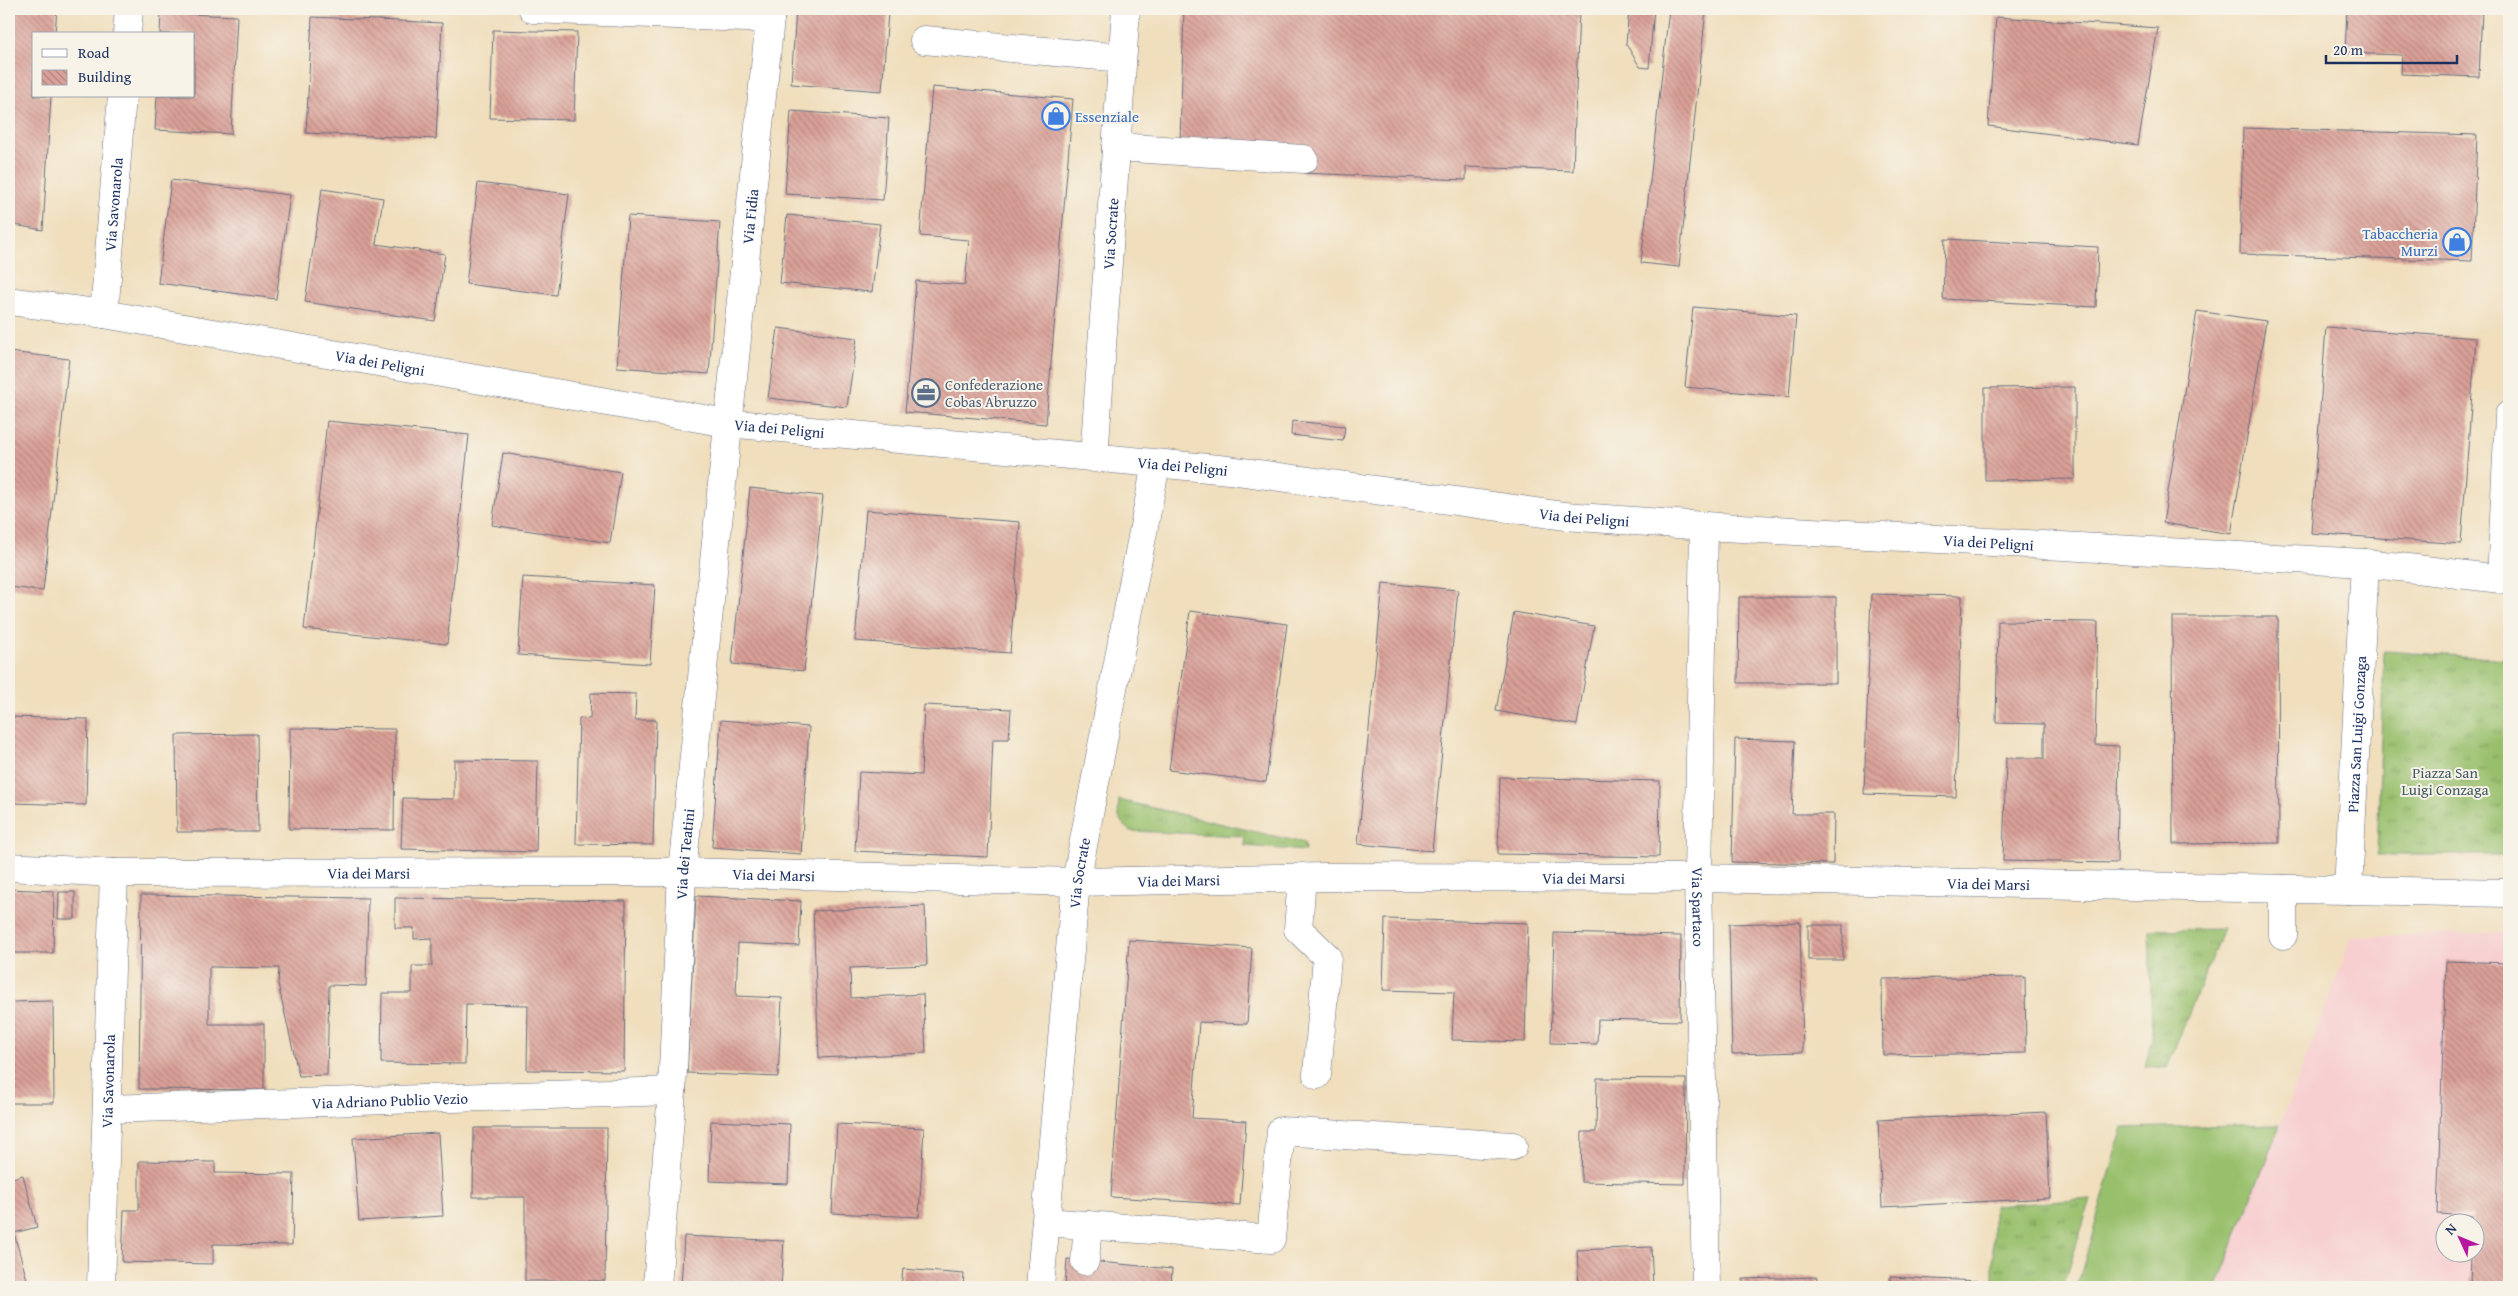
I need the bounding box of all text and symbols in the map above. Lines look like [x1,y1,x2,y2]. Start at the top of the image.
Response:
legend [32,32,195,98]
scale bar [2326,32,2457,64]
text: 20 m [2333,39,2364,60]
text: Road [78,42,109,63]
text: Building [78,66,132,87]
shop icon: Essenziale [1041,101,1071,131]
place label: Essenziale [1075,106,1139,127]
street label: Via Savonarola [99,157,127,252]
street label: Via Fidia [736,188,763,245]
street label: Via Socrate [1097,197,1123,270]
place label: Tabaccheria Murzi [2362,223,2438,261]
shop icon: Tabaccheria Murzi [2442,227,2472,257]
street label: Via dei Peligni [333,344,426,380]
place label: Confederazione Cobas Abruzzo [945,374,1043,412]
office icon: Confederazione Cobas Abruzzo [911,378,941,408]
street label: Via dei Peligni [733,413,826,443]
street label: Via dei Peligni [1137,451,1229,480]
street label: Via dei Peligni [1538,502,1630,531]
street label: Via dei Peligni [1943,529,2034,555]
street label: Piazza San Luigi Gonzaga [2342,655,2371,813]
park label: Piazza San Luigi Conzaga [2401,762,2489,800]
street label: Via dei Teatini [670,807,699,900]
street label: Via Socrate [1063,836,1095,909]
street label: Via dei Marsi [327,862,410,883]
street label: Via dei Marsi [732,863,815,886]
street label: Via dei Marsi [1542,867,1625,888]
street label: Via Spartaco [1687,867,1710,947]
street label: Via dei Marsi [1137,869,1220,891]
street label: Via dei Marsi [1947,872,2030,895]
street label: Via Savonarola [95,1034,119,1128]
street label: Via Adriano Publio Vezio [311,1087,469,1113]
north arrow [2436,1214,2486,1264]
text: N [2440,1218,2462,1239]

